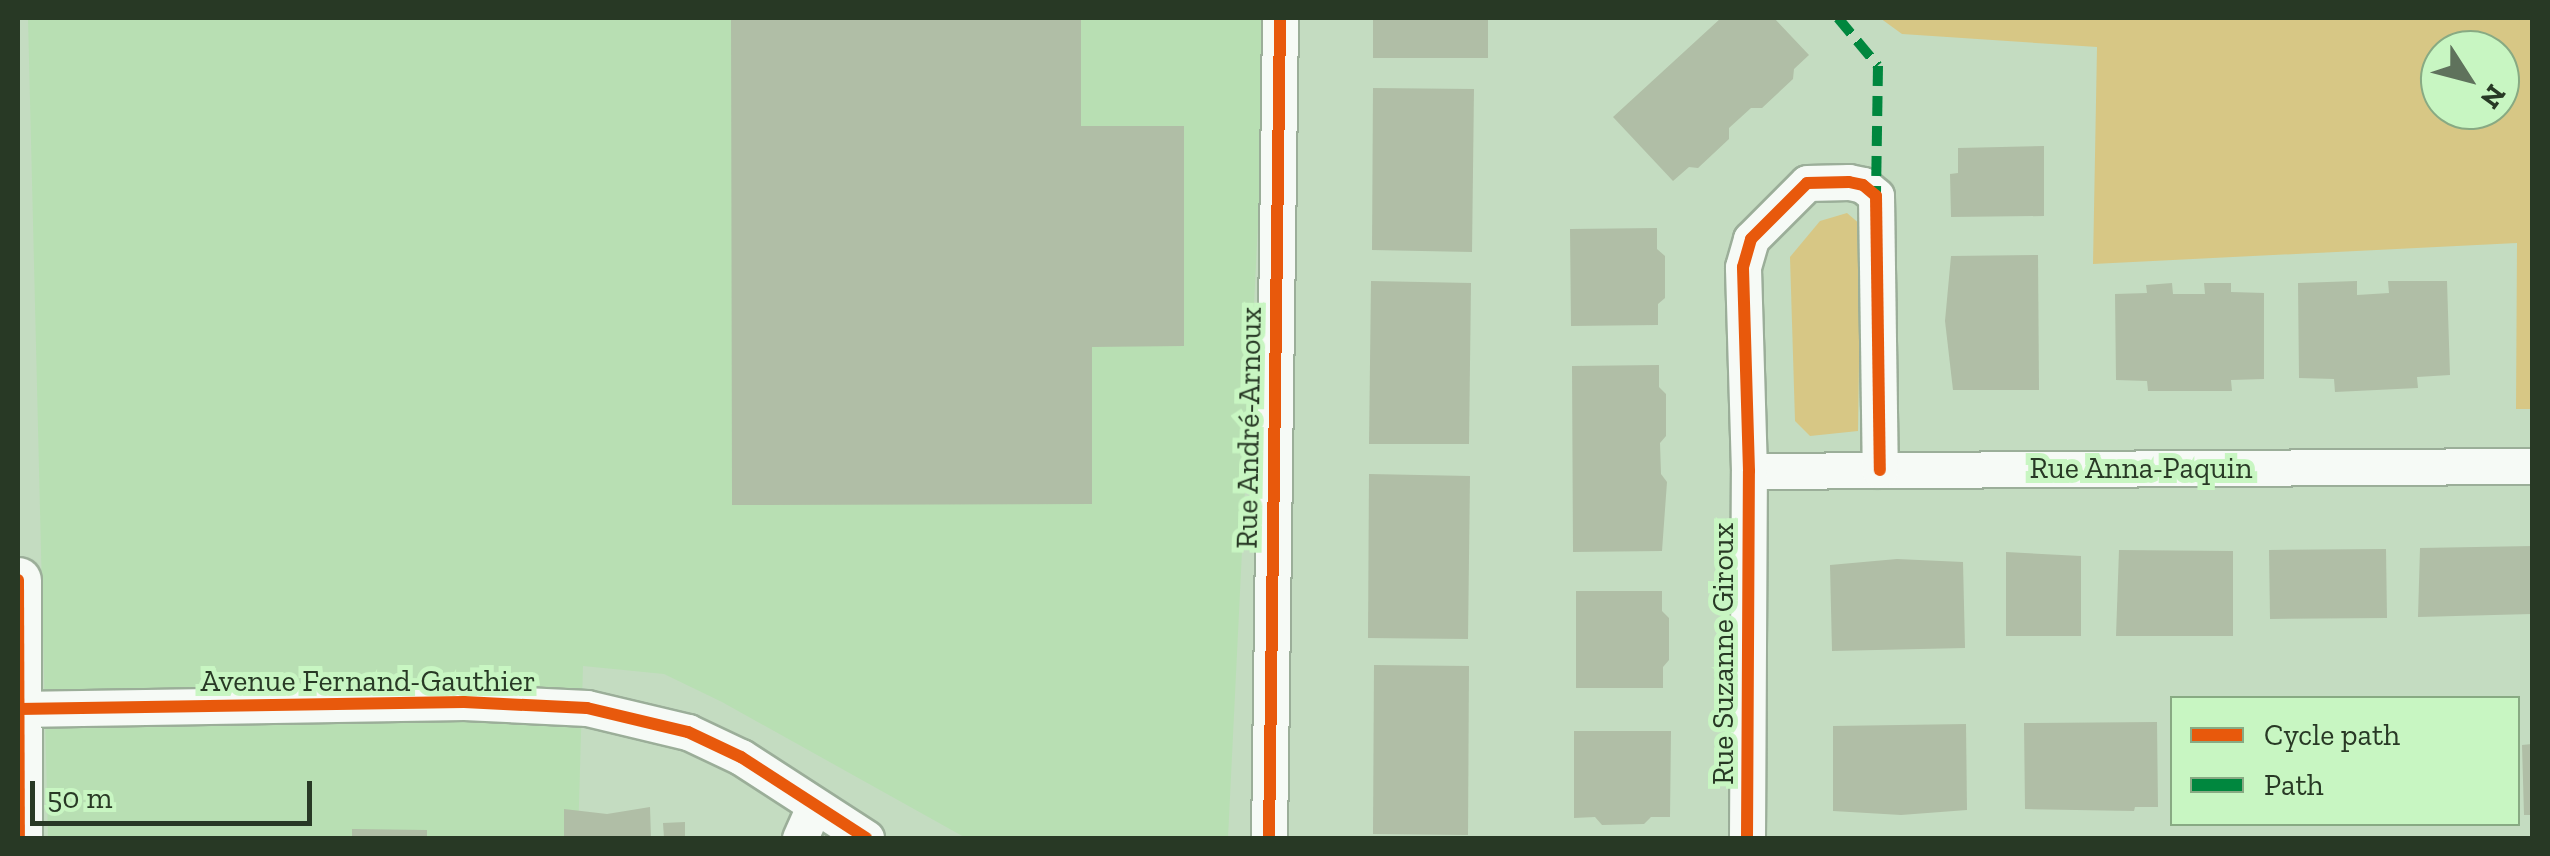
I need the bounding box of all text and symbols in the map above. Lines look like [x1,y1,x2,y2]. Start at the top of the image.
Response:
north arrow [2420,30,2520,130]
text: N [2473,78,2513,115]
street label: Rue André-Arnoux [1229,306,1269,550]
street label: Rue Anna-Paquin [2029,450,2253,486]
street label: Rue Suzanne Giroux [1705,523,1741,785]
street label: Avenue Fernand-Gauthier [200,663,536,699]
legend [2170,696,2520,826]
text: Cycle path [2264,717,2400,753]
scale bar [35,761,318,823]
text: Path [2264,767,2323,803]
text: 50 m [47,780,112,816]

